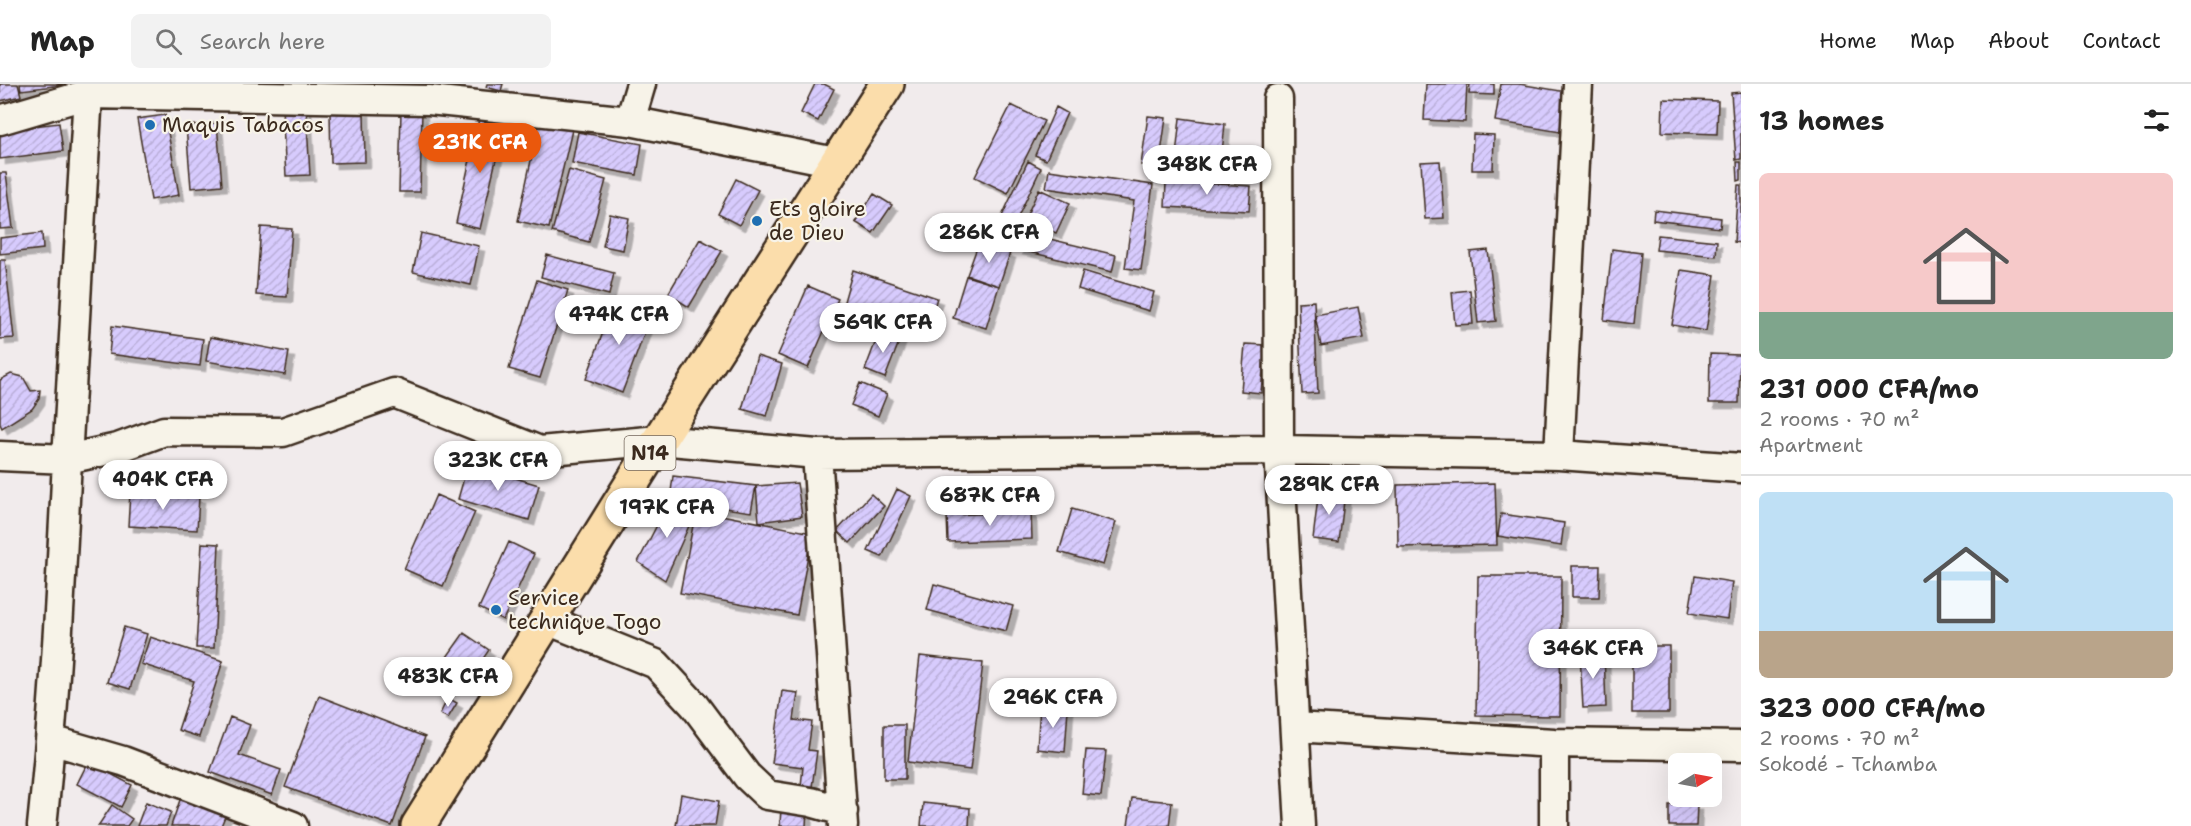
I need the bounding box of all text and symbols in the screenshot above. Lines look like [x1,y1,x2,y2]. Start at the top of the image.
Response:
search box [131,14,551,68]
text: Map [30,22,95,60]
icon: search [152,25,185,58]
text: Search here [200,27,325,56]
text: Home [1819,27,1877,55]
text: Map [1910,27,1955,55]
text: About [1988,27,2049,55]
text: Contact [2082,27,2161,55]
text: 13 homes [1759,103,1885,138]
icon: filters [2140,104,2173,137]
place label: Maquis Tabacos [162,111,324,139]
marker: Maquis Tabacos [143,118,157,132]
pin: 231K CFA [418,123,542,174]
text: 231K CFA [432,129,528,155]
pin: 348K CFA [1145,145,1269,196]
text: 348K CFA [1156,151,1258,177]
place label: Ets gloire de Dieu [769,195,866,247]
icon: home [1912,212,2020,320]
pin: 286K CFA [927,213,1051,264]
marker: Ets gloire de Dieu [750,214,764,228]
text: 286K CFA [938,219,1040,245]
pin: 474K CFA [557,295,681,346]
text: 474K CFA [569,301,669,327]
pin: 569K CFA [821,303,945,354]
text: 569K CFA [833,309,933,335]
text: 231 000 CFA/mo [1759,371,1979,406]
text: 2 rooms · 70 m² [1759,406,1920,432]
text: Apartment [1759,432,1863,458]
road number: N14 [624,436,676,470]
pin: 323K CFA [436,441,560,492]
text: 323K CFA [448,447,548,473]
pin: 404K CFA [101,460,225,511]
pin: 289K CFA [1267,465,1391,516]
text: 404K CFA [112,466,214,492]
text: 289K CFA [1279,471,1380,497]
pin: 687K CFA [928,476,1052,527]
text: 687K CFA [940,482,1040,508]
pin: 197K CFA [605,488,729,539]
text: 197K CFA [619,494,715,520]
icon: home [1912,531,2020,639]
place label: Service technique Togo [508,584,661,636]
marker: Service technique Togo [489,603,503,617]
pin: 346K CFA [1531,629,1655,680]
text: 346K CFA [1542,635,1644,661]
pin: 483K CFA [386,657,510,708]
text: 483K CFA [397,663,499,689]
pin: 296K CFA [991,678,1115,729]
text: 296K CFA [1003,684,1103,710]
text: 323 000 CFA/mo [1759,690,1986,725]
text: 2 rooms · 70 m² [1759,725,1920,751]
text: Sokodé - Tchamba [1759,751,1937,777]
north arrow [1668,753,1722,807]
map controls [1668,753,1722,807]

